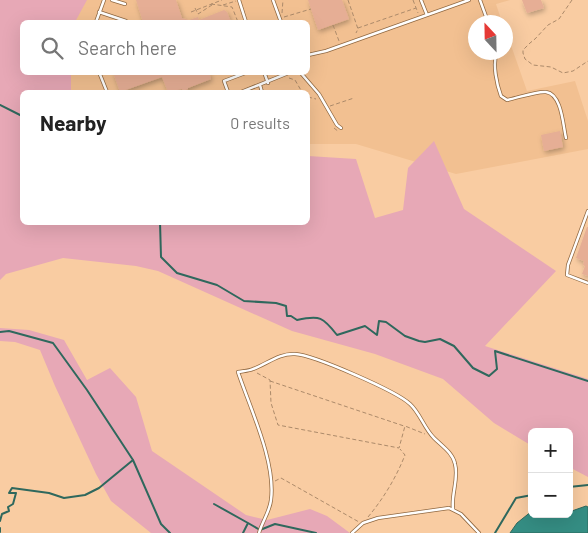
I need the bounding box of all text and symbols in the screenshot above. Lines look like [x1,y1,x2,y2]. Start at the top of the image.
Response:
north arrow [468,15,513,60]
search box [20,20,310,75]
icon: search [38,34,66,62]
text: Search here [78,36,177,59]
text: Nearby [40,110,106,135]
text: 0 results [230,113,290,132]
map controls [528,428,573,518]
button: + [528,428,573,473]
button: − [528,473,573,518]

